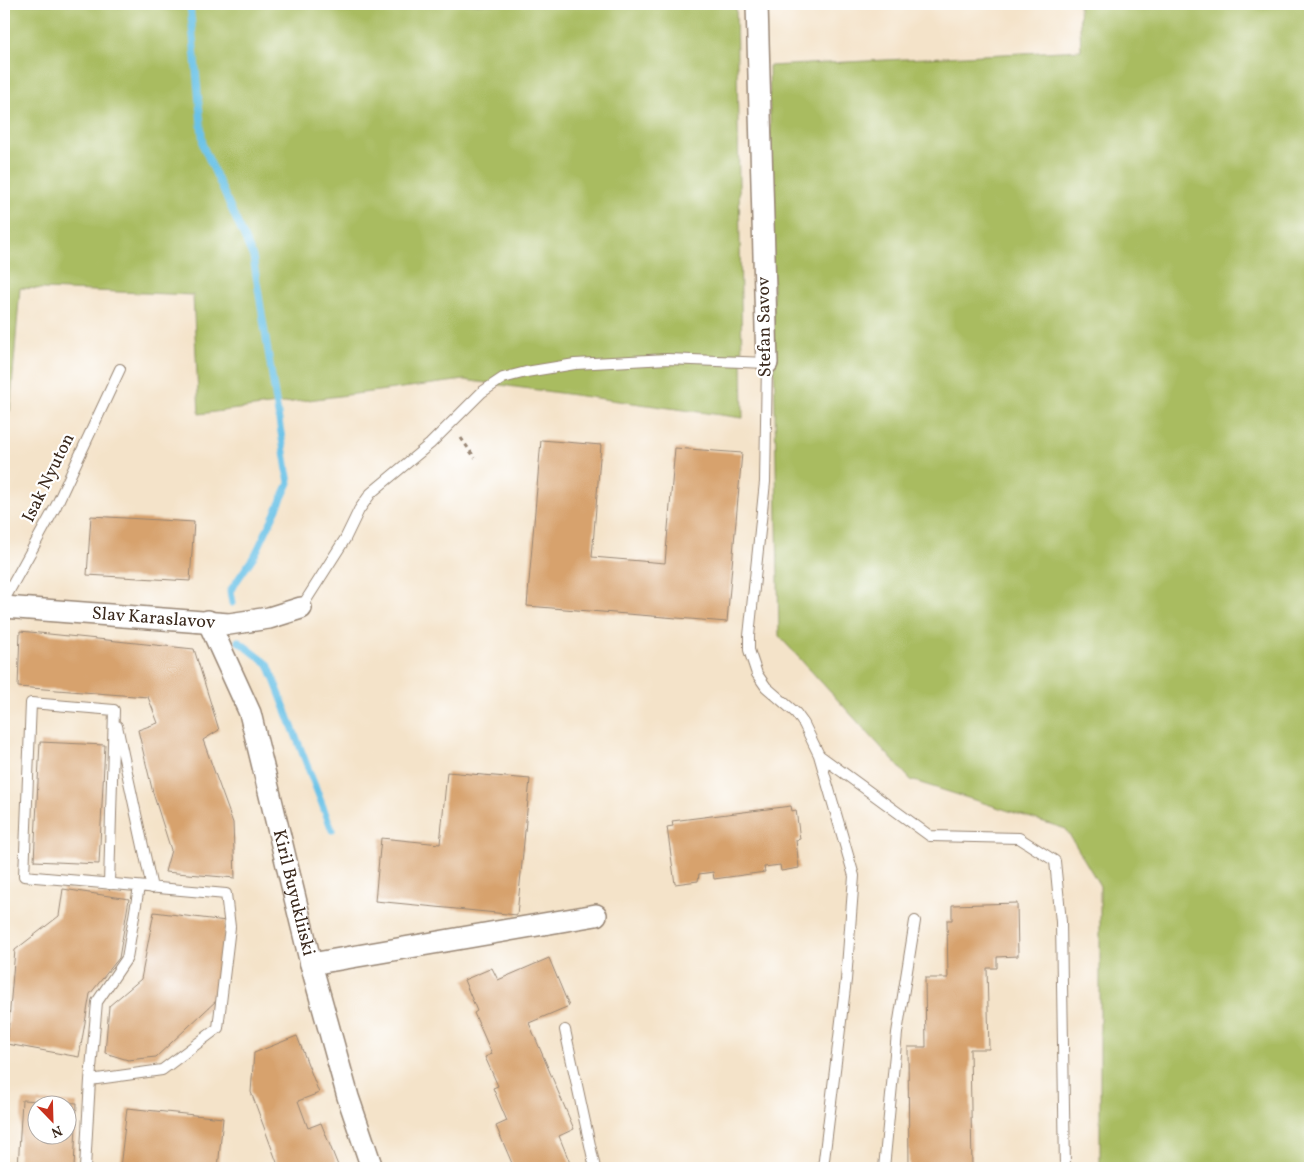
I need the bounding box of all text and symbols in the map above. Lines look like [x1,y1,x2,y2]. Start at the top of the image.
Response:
street label: Stefan Savov [752,276,778,378]
street label: Isak Nyuton [17,429,81,527]
street label: Slav Karaslavov [91,601,217,635]
street label: Kiril Buyukliiski [266,827,321,958]
north arrow [28,1094,78,1144]
text: N [48,1120,65,1141]

